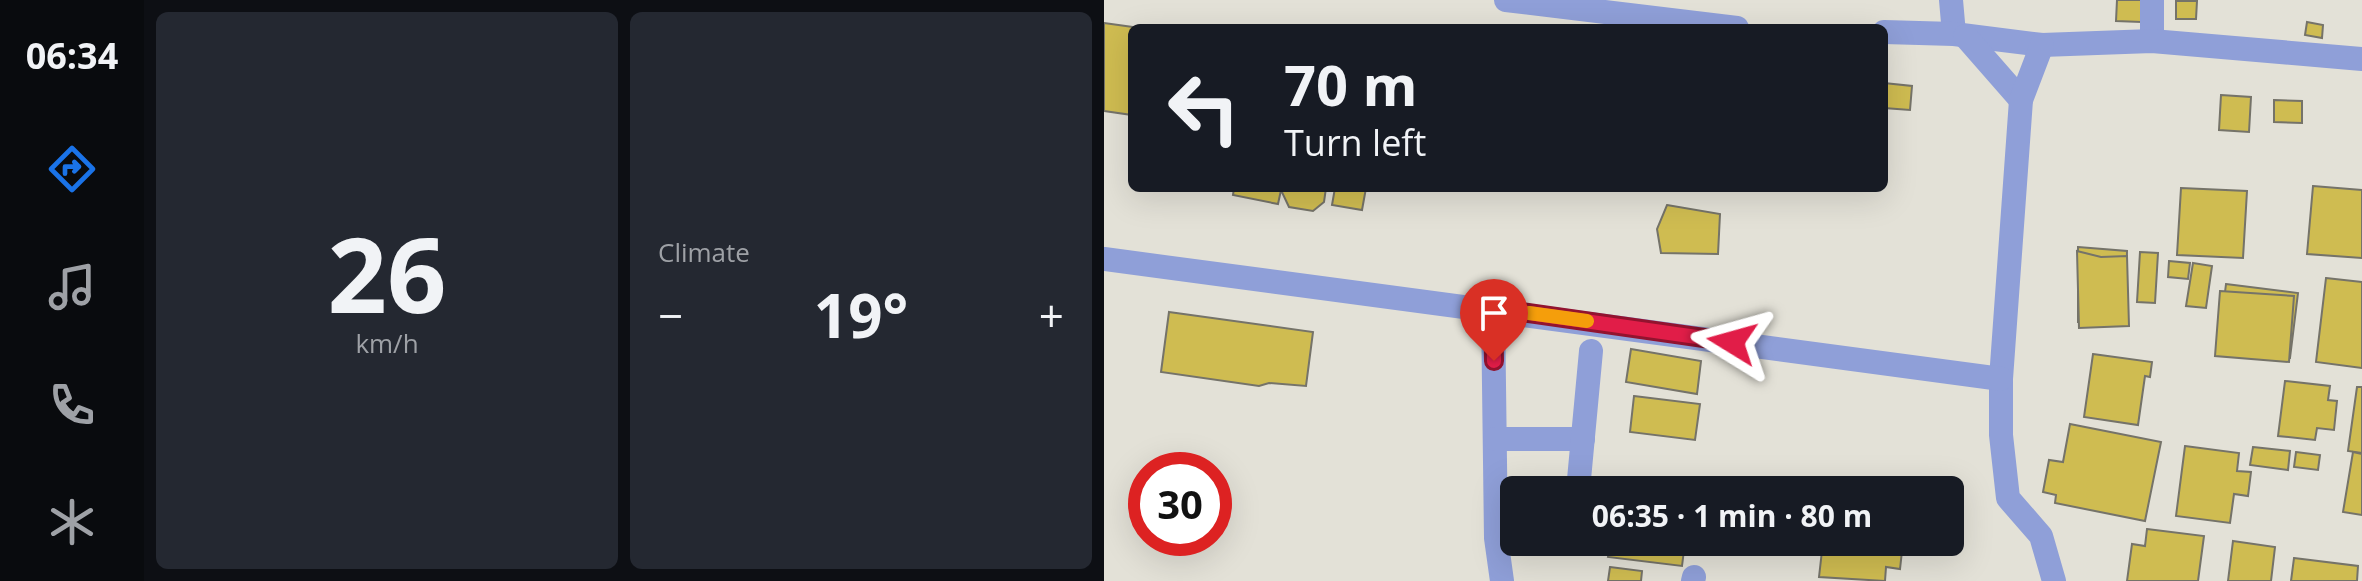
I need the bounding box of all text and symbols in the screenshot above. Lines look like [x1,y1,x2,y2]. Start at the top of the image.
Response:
text: 06:34 [26,31,118,80]
text: 70 m [1284,46,1418,122]
icon: left [1152,56,1256,160]
text: Turn left [1284,118,1426,167]
icon: directions [44,141,100,197]
text: 26 [328,202,446,343]
text: Climate [658,234,750,270]
icon: music [44,259,100,315]
text: 19° [814,274,908,356]
pin [1460,279,1528,361]
text: − [658,285,683,345]
text: + [1039,285,1064,345]
icon: arrive [1472,291,1516,335]
position arrow [1690,300,1774,384]
text: km/h [355,325,419,361]
icon: phone [44,377,100,433]
speed limit sign: 30 [1128,452,1232,556]
icon: climate [44,494,100,550]
text: 06:35 · 1 min · 80 m [1592,495,1872,536]

